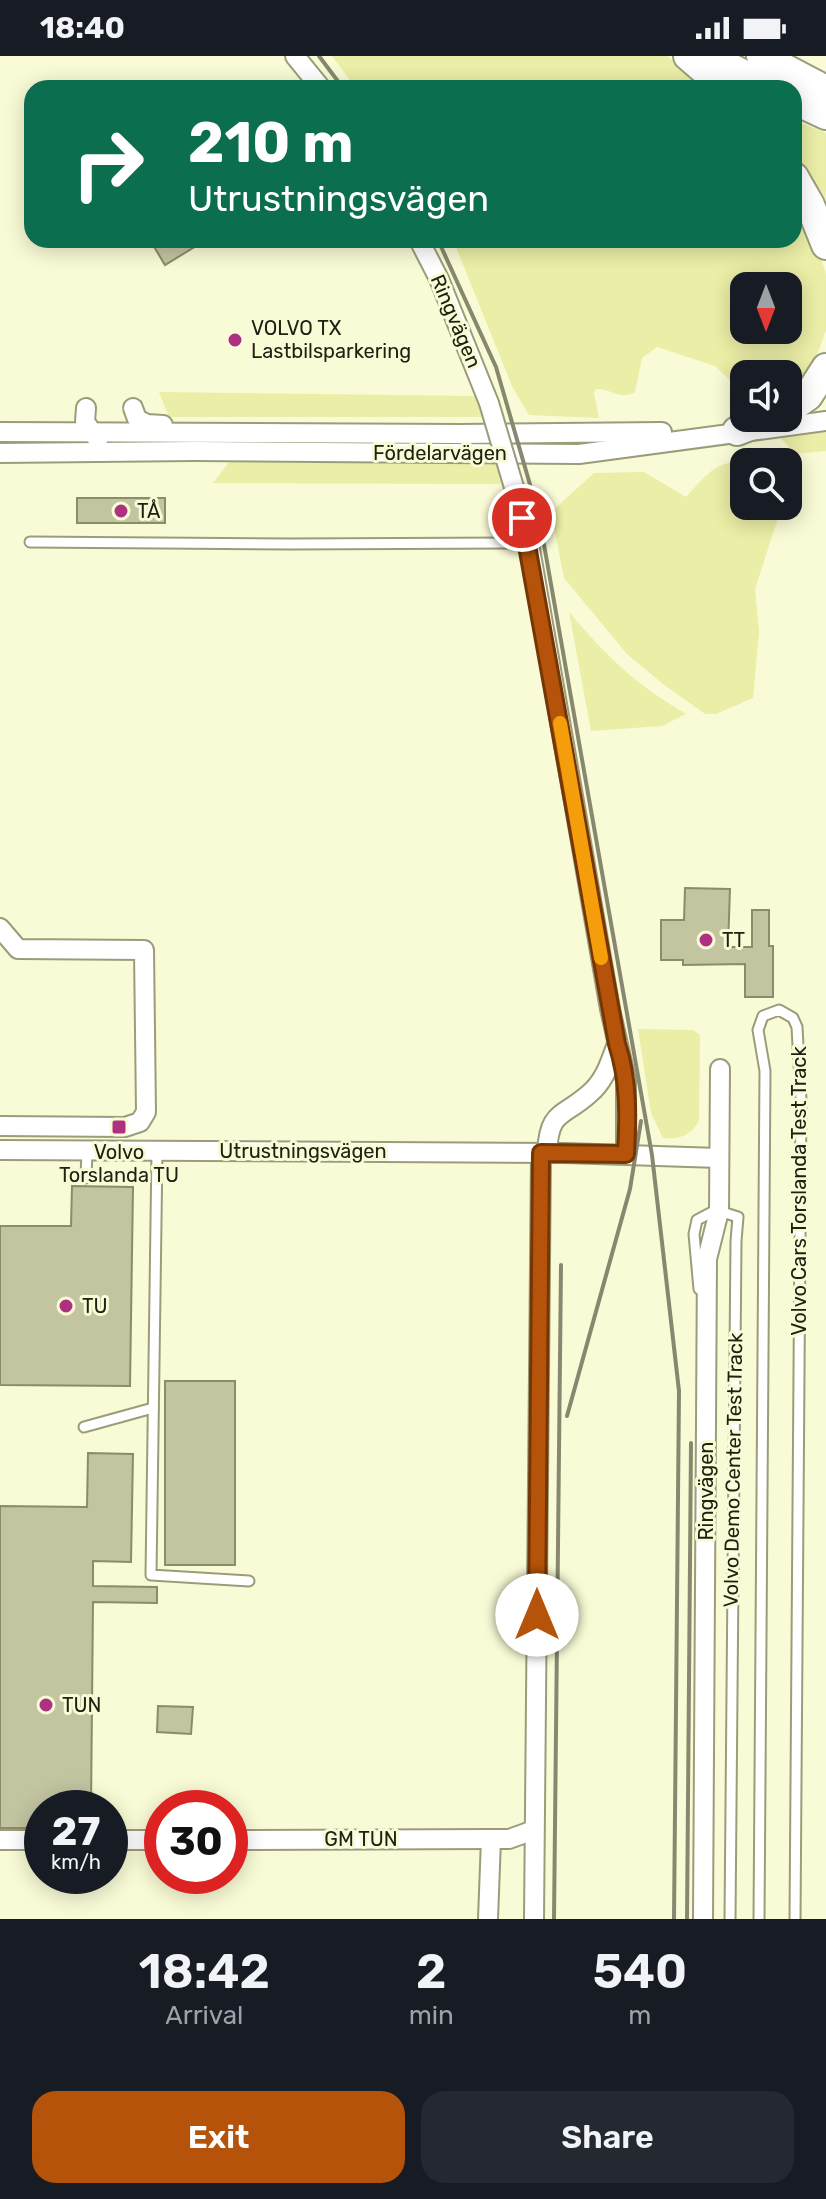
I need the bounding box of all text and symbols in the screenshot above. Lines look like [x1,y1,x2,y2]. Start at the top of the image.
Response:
text: 18:40 [40,10,125,46]
text: 210 m [188,110,354,176]
icon: right [56,112,160,216]
text: Utrustningsvägen [188,177,489,220]
street label: Ringvägen [426,271,486,371]
north arrow [730,272,802,344]
map controls [730,272,802,520]
place label: VOLVO TX Lastbilsparkering [251,316,411,363]
marker: VOLVO TX Lastbilsparkering [226,331,244,349]
button: sound [730,360,802,432]
street label: Fördelarvägen [373,441,507,465]
button: search [730,448,802,520]
pin [488,484,556,552]
icon: arrive [500,496,544,540]
place label: TÅ [137,499,161,523]
marker: TÅ [112,502,130,520]
place label: TT [722,928,746,952]
marker: TT [697,931,715,949]
street label: Volvo Cars Torslanda Test Track [787,1046,811,1336]
marker: Volvo Torslanda TU [110,1118,128,1136]
street label: Utrustningsvägen [219,1139,387,1163]
place label: Volvo Torslanda TU [59,1140,179,1187]
place label: TU [82,1294,108,1318]
marker: TU [57,1297,75,1315]
street label: Volvo Demo Center Test Track [719,1332,747,1608]
street label: Ringvägen [694,1442,718,1540]
position arrow [495,1573,579,1657]
place label: TUN [62,1693,102,1717]
marker: TUN [37,1696,55,1714]
speed limit sign: 30 [144,1790,248,1894]
text: 27 [52,1808,100,1855]
street label: GM TUN [324,1827,398,1851]
text: km/h [51,1850,101,1874]
text: 18:42 [139,1943,270,2000]
text: 2 [416,1943,446,2000]
text: 540 [593,1943,687,2000]
text: Arrival [165,2000,243,2031]
text: min [409,2000,454,2031]
text: m [628,2000,651,2031]
button: Exit [32,2091,405,2183]
button: Share [421,2091,794,2183]

